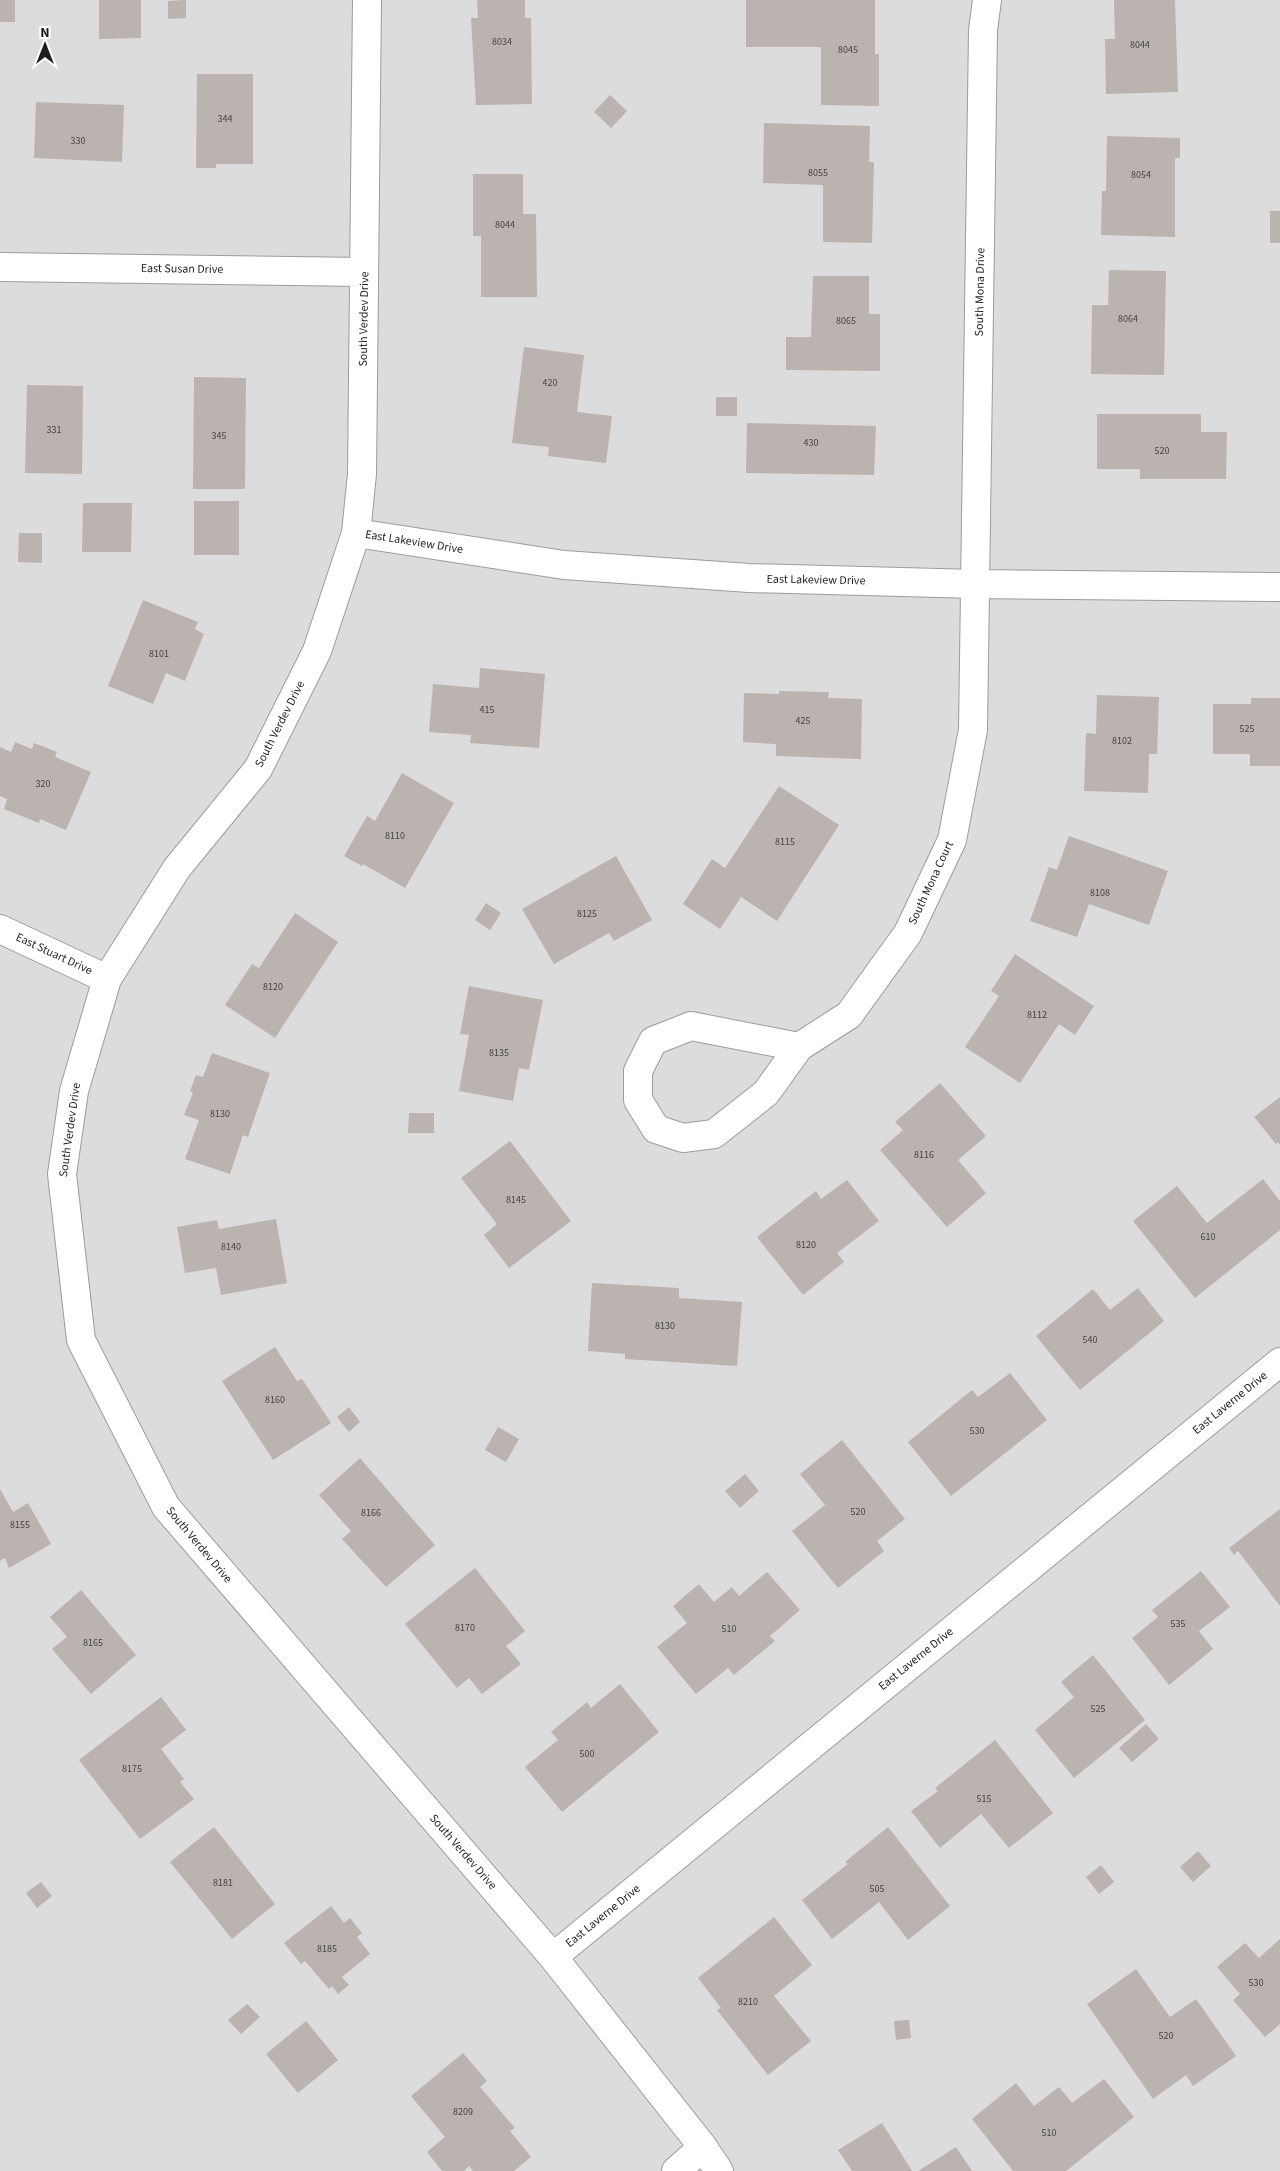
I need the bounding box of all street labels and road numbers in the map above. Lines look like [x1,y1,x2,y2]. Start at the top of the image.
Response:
street label: South Mona Drive [971,247,989,336]
street label: East Susan Drive [141,260,223,278]
street label: South Verdev Drive [355,271,373,367]
street label: East Lakeview Drive [364,526,464,558]
street label: East Lakeview Drive [766,571,866,589]
street label: South Verdev Drive [251,678,309,770]
street label: South Mona Court [904,838,958,928]
street label: East Stuart Drive [13,929,95,979]
street label: South Verdev Drive [55,1082,85,1178]
street label: East Laverne Drive [1189,1367,1271,1439]
street label: South Verdev Drive [162,1503,236,1587]
street label: East Laverne Drive [875,1623,957,1695]
street label: South Verdev Drive [425,1811,501,1894]
street label: East Laverne Drive [562,1880,644,1952]

